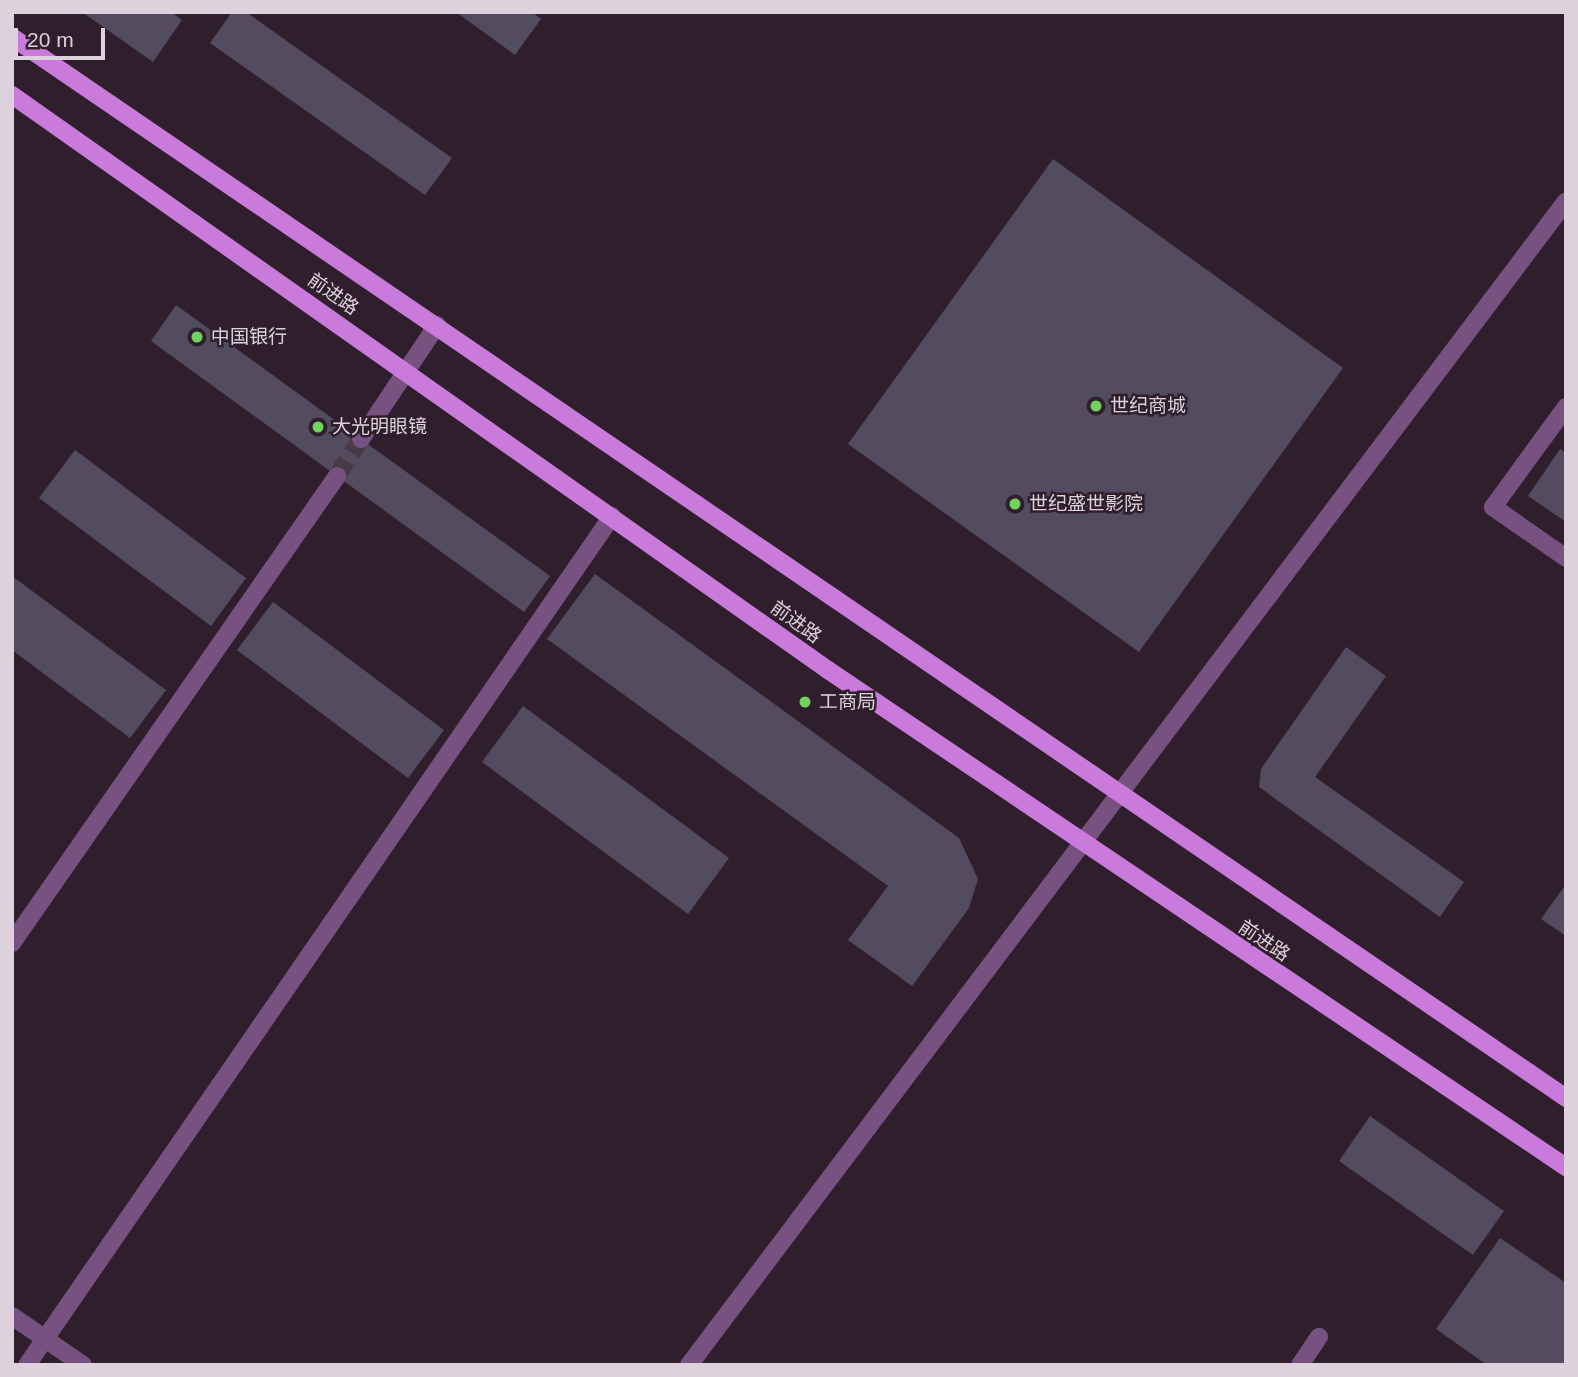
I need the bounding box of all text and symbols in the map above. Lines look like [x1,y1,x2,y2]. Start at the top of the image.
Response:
scale bar [18,14,108,58]
text: 20 m [27,28,74,51]
street label: 前进路 [303,268,363,320]
place label: 中国银行 [211,326,287,348]
marker: 中国银行 [189,329,205,345]
place label: 世纪商城 [1110,395,1186,417]
marker: 世纪商城 [1088,398,1104,414]
place label: 大光明眼镜 [332,416,427,438]
marker: 大光明眼镜 [310,419,326,435]
place label: 世纪盛世影院 [1029,493,1143,515]
marker: 世纪盛世影院 [1007,496,1023,512]
street label: 前进路 [766,596,826,648]
place label: 工商局 [819,691,876,713]
marker: 工商局 [797,694,813,710]
street label: 前进路 [1234,916,1294,966]

